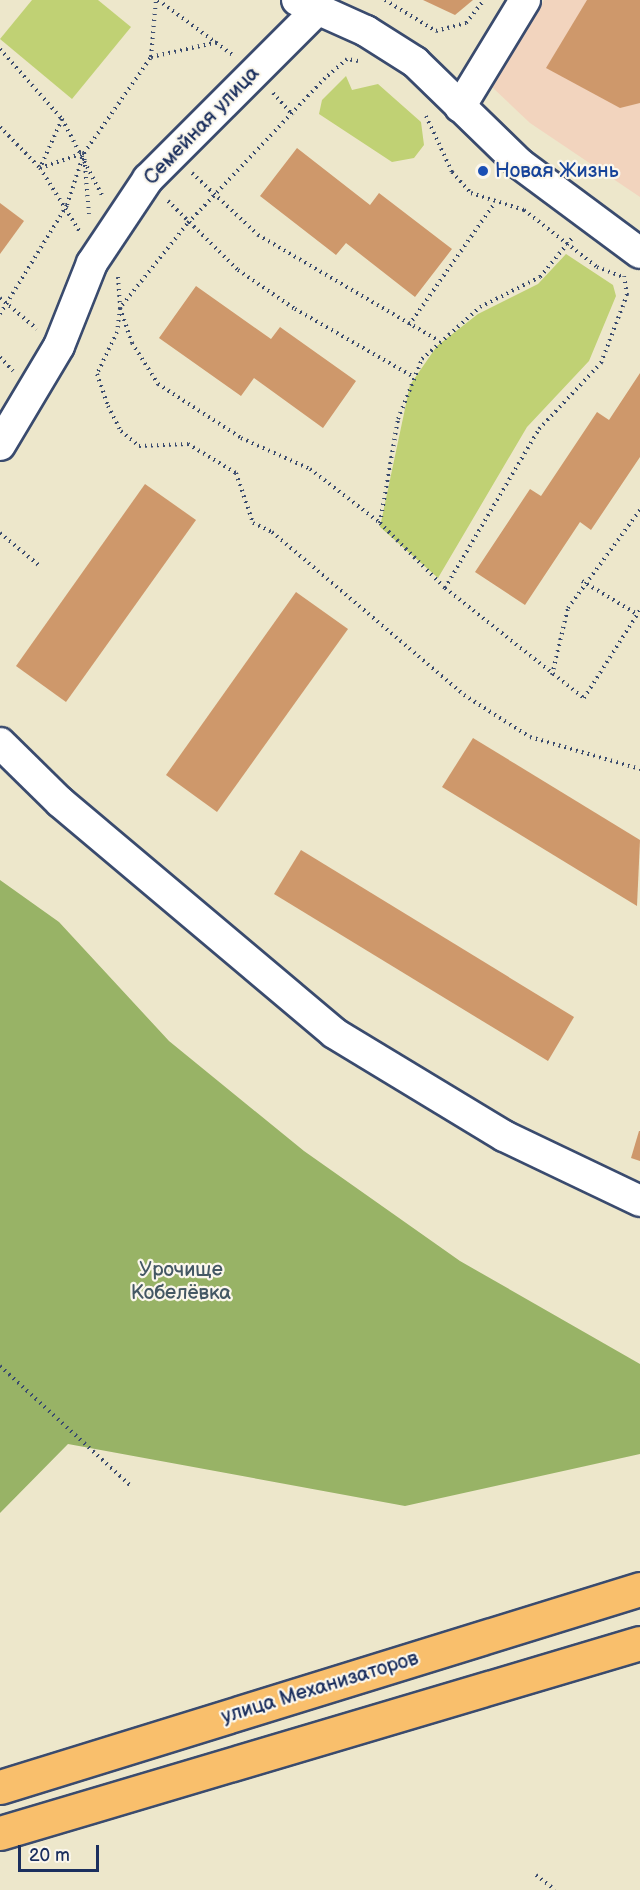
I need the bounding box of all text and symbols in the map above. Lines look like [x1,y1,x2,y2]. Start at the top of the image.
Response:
street label: Семейная улица [139,62,265,190]
place label: Новая Жизнь [495,159,619,183]
marker: Новая Жизнь [476,164,490,178]
park label: Урочище Кобелёвка [131,1259,231,1306]
street label: улица Механизаторов [219,1647,421,1729]
scale bar [21,1833,102,1871]
text: 20 m [29,1845,70,1866]

